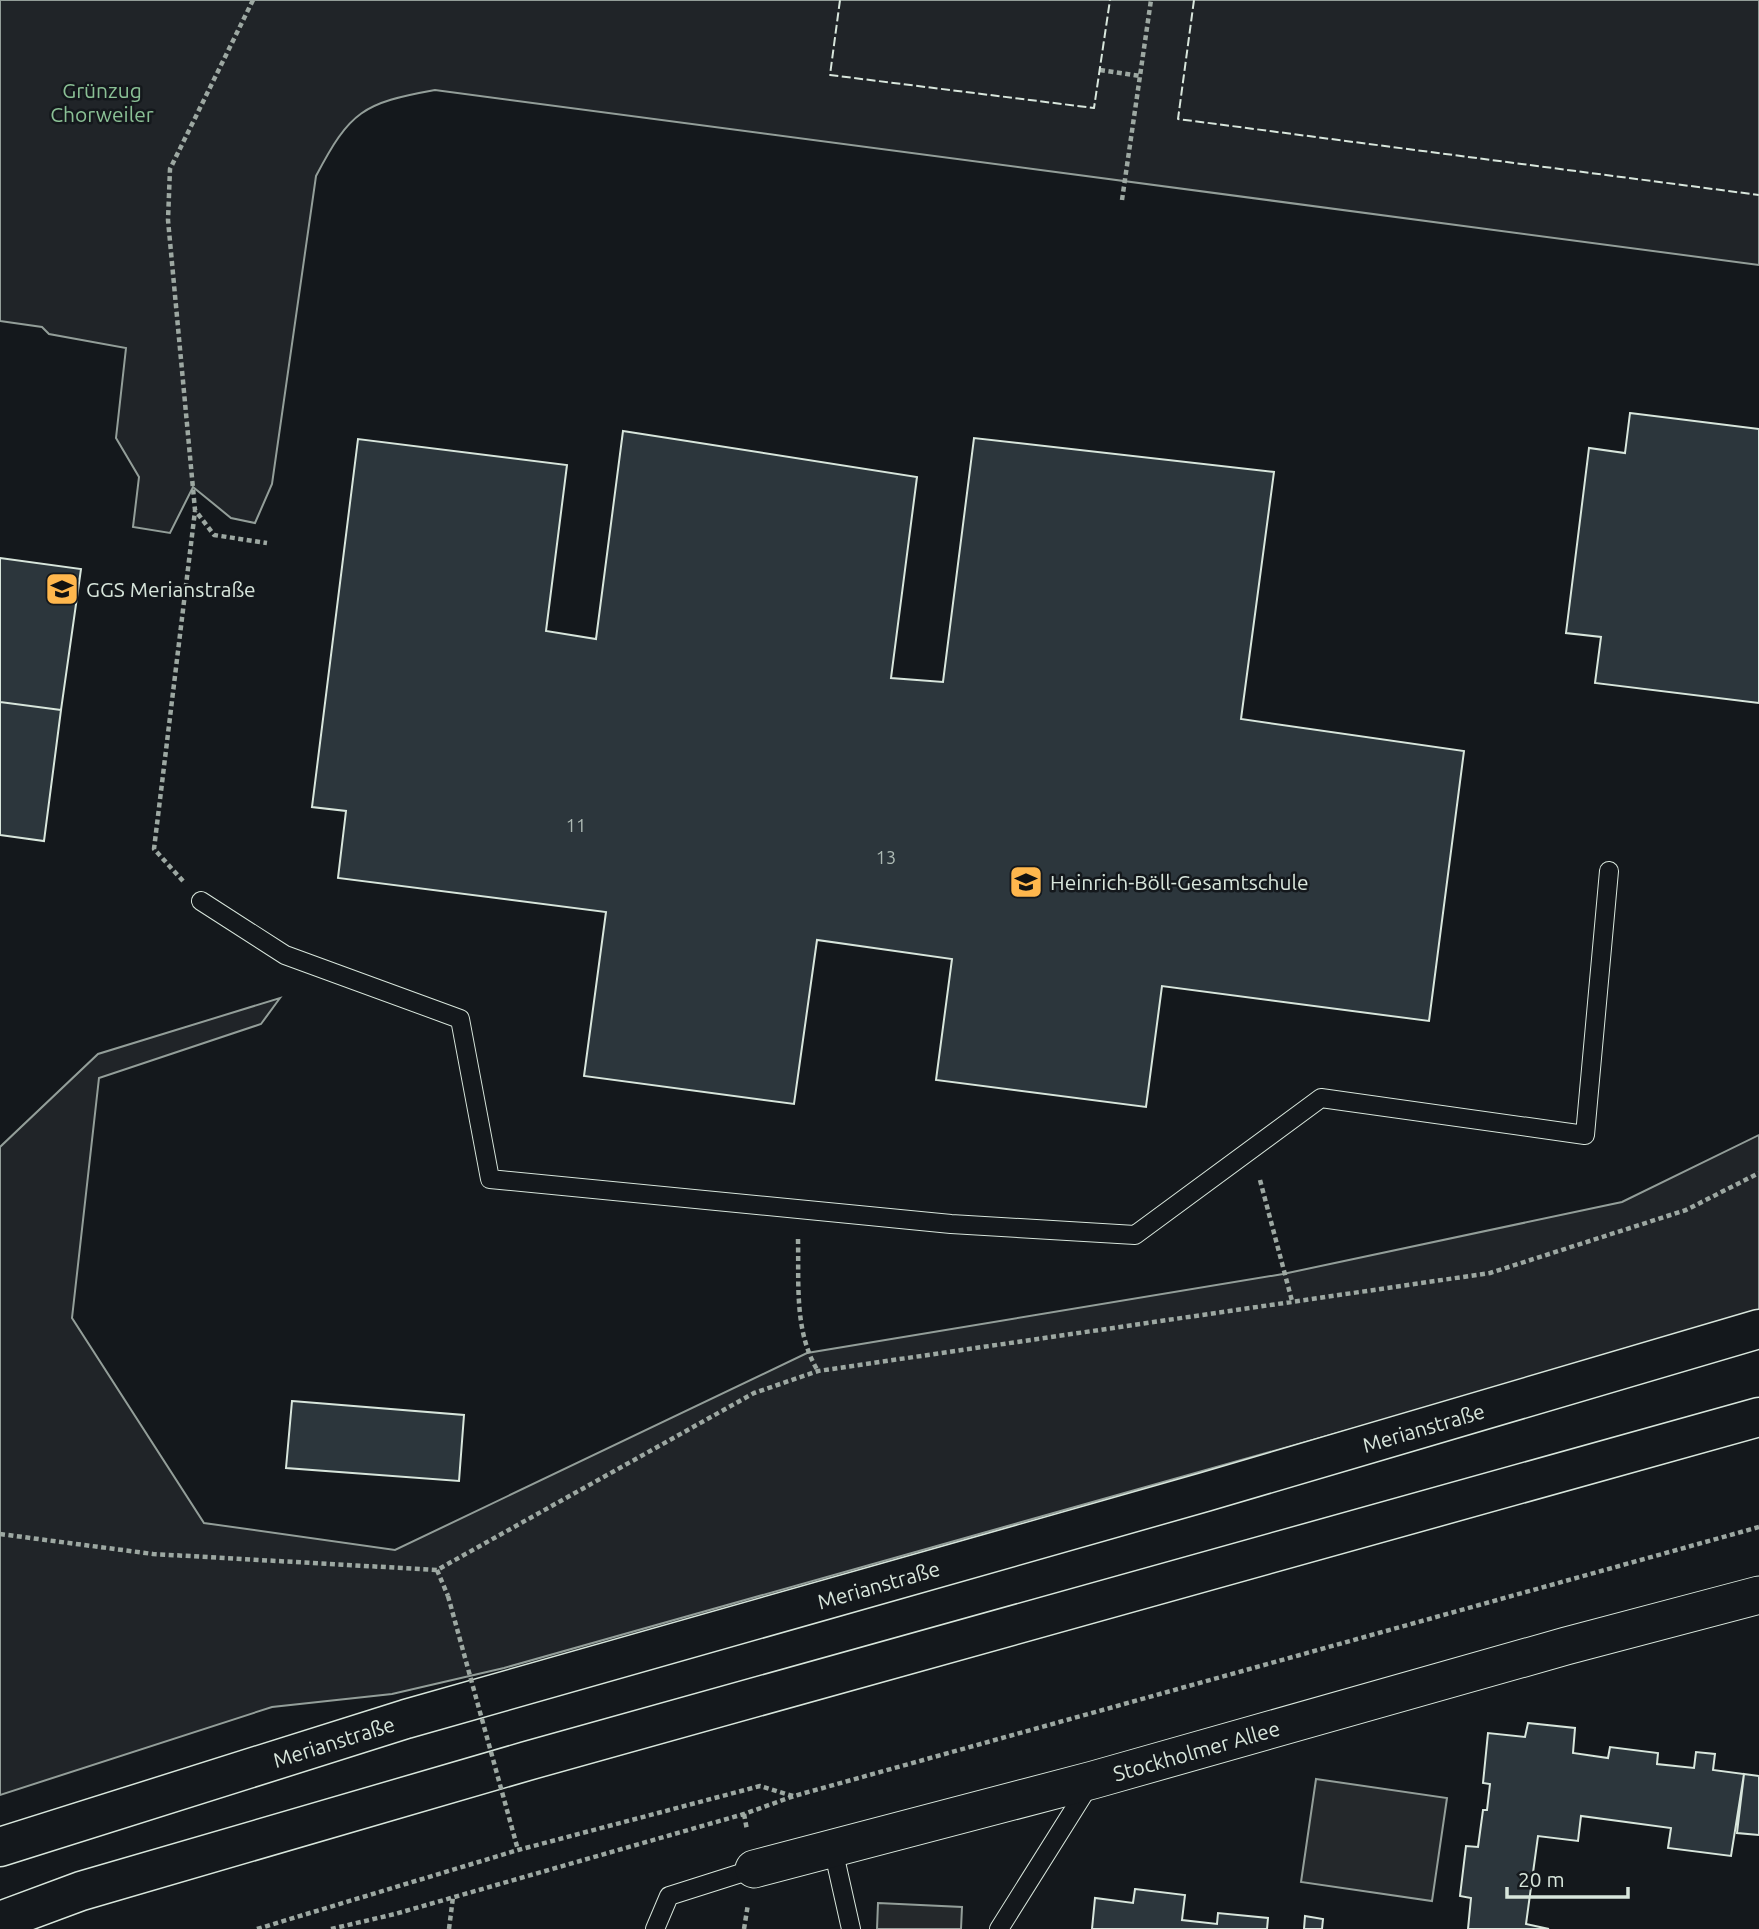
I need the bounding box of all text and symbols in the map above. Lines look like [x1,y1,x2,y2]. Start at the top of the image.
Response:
park label: Grünzug Chorweiler [50,78,154,126]
school or university icon: GGS Merianstraße [43,570,81,608]
place label: GGS Merianstraße [86,577,256,601]
house number: 11 [566,815,586,835]
house number: 13 [876,847,896,867]
school or university icon: Heinrich-Böll-Gesamtschule [1007,863,1045,901]
place label: Heinrich-Böll-Gesamtschule [1050,870,1309,894]
street label: Merianstraße [1360,1398,1487,1457]
street label: Merianstraße [815,1556,943,1614]
street label: Merianstraße [270,1711,398,1772]
street label: Stockholmer Allee [1110,1716,1283,1786]
scale bar [1507,1856,1628,1900]
text: 20 m [1518,1867,1565,1891]

